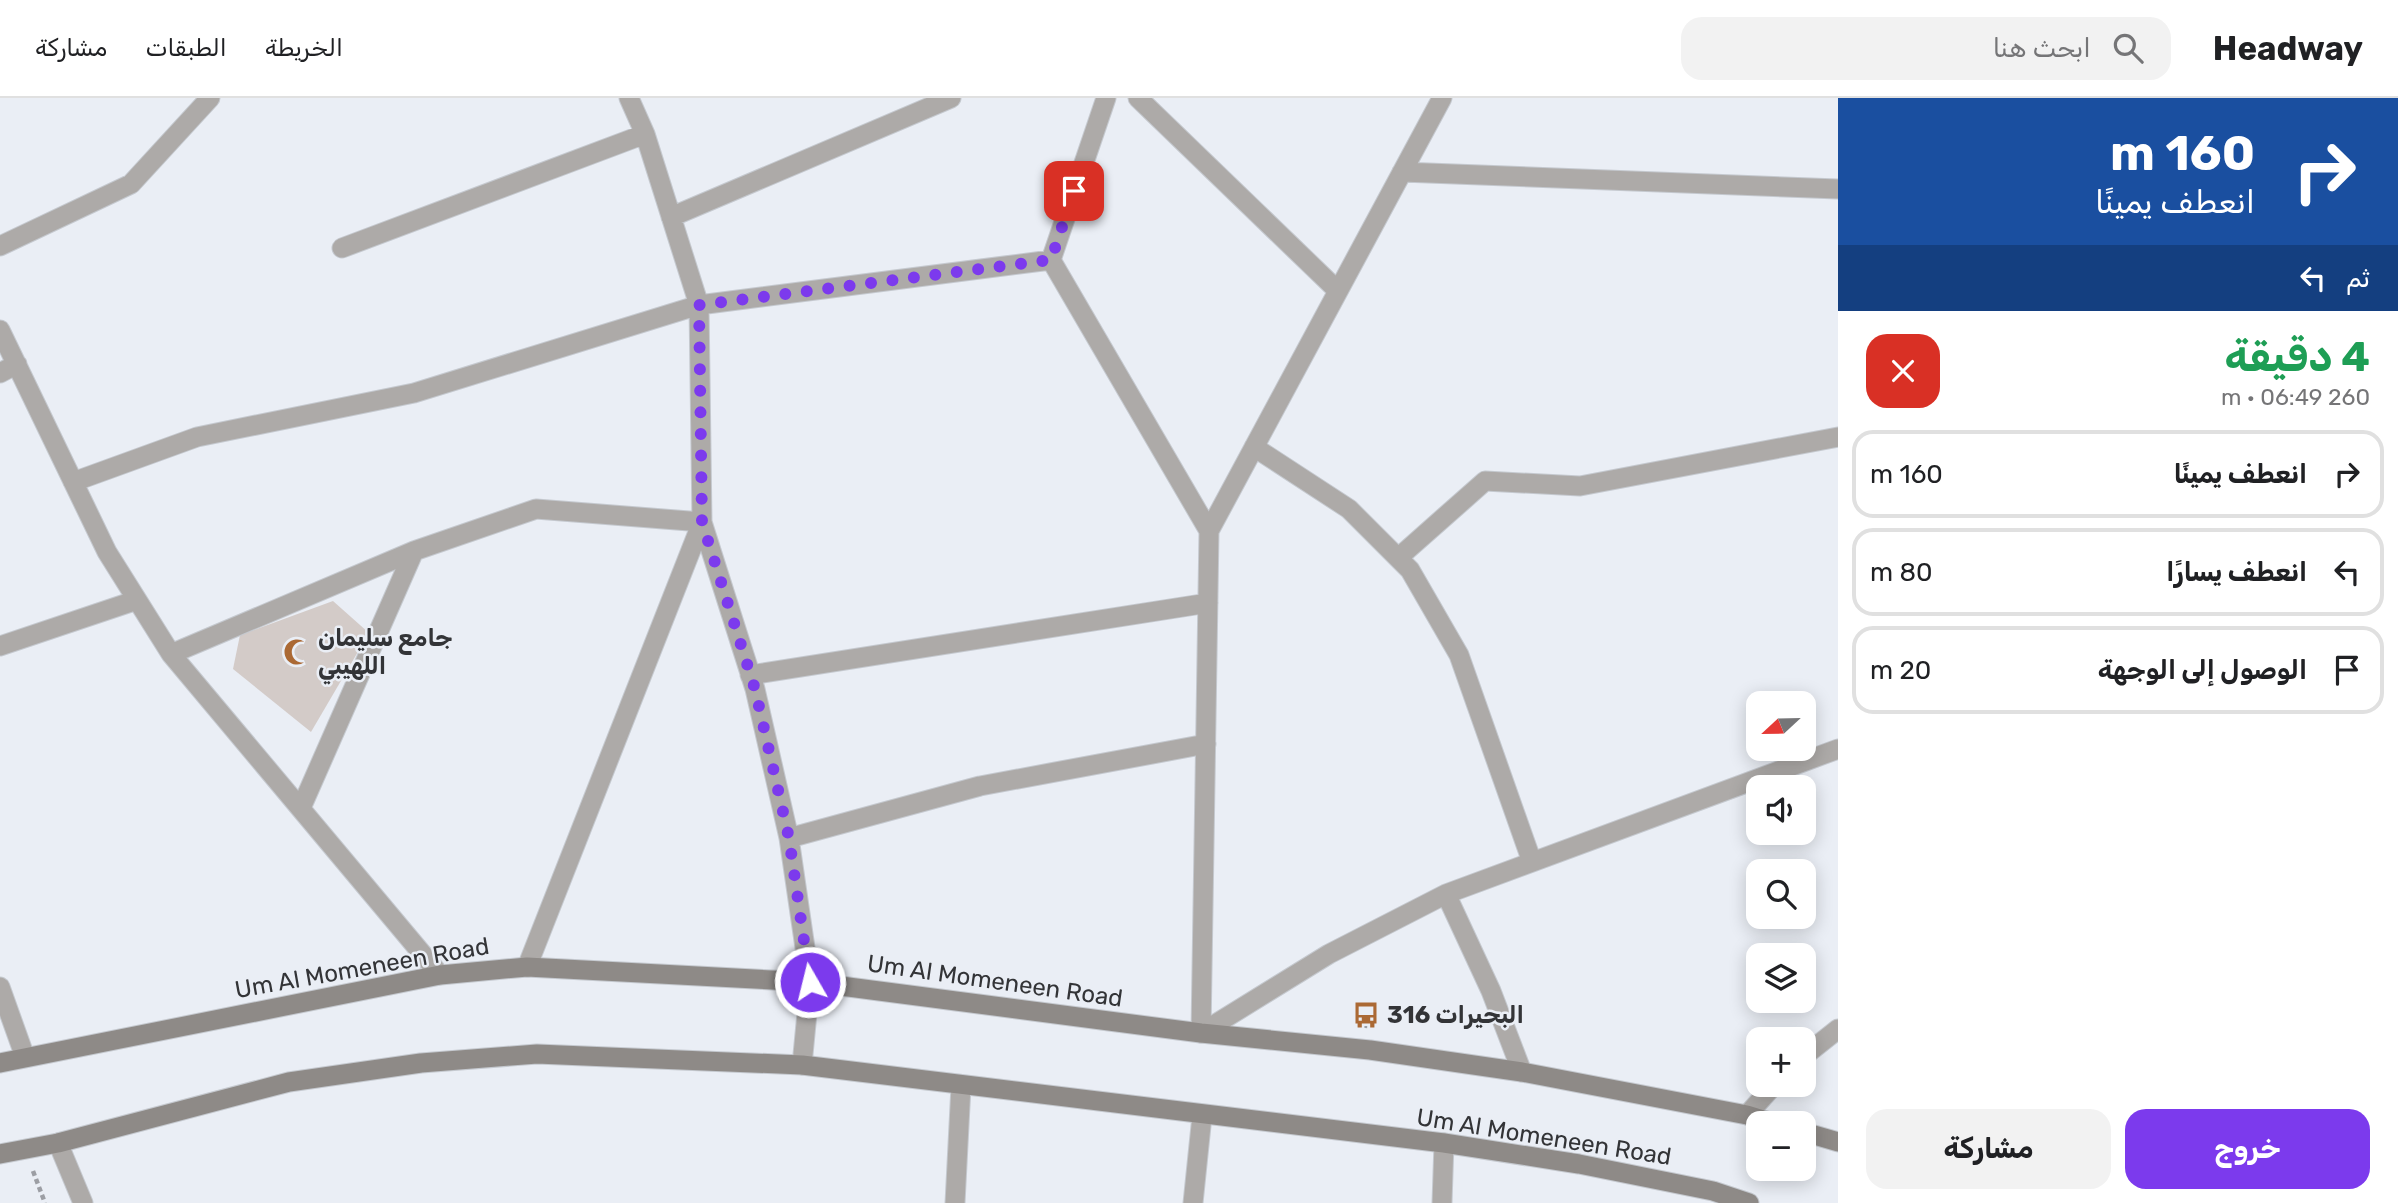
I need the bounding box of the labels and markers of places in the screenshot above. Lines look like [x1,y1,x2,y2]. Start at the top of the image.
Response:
pin [1044,161,1104,221]
place label: جامع سليمان اللهيبي [318,624,453,685]
mosque icon: جامع سليمان اللهيبي [282,637,312,667]
bus stop icon: البحيرات 316 [1351,1000,1381,1030]
place label: البحيرات 316 [1387,1001,1524,1029]

